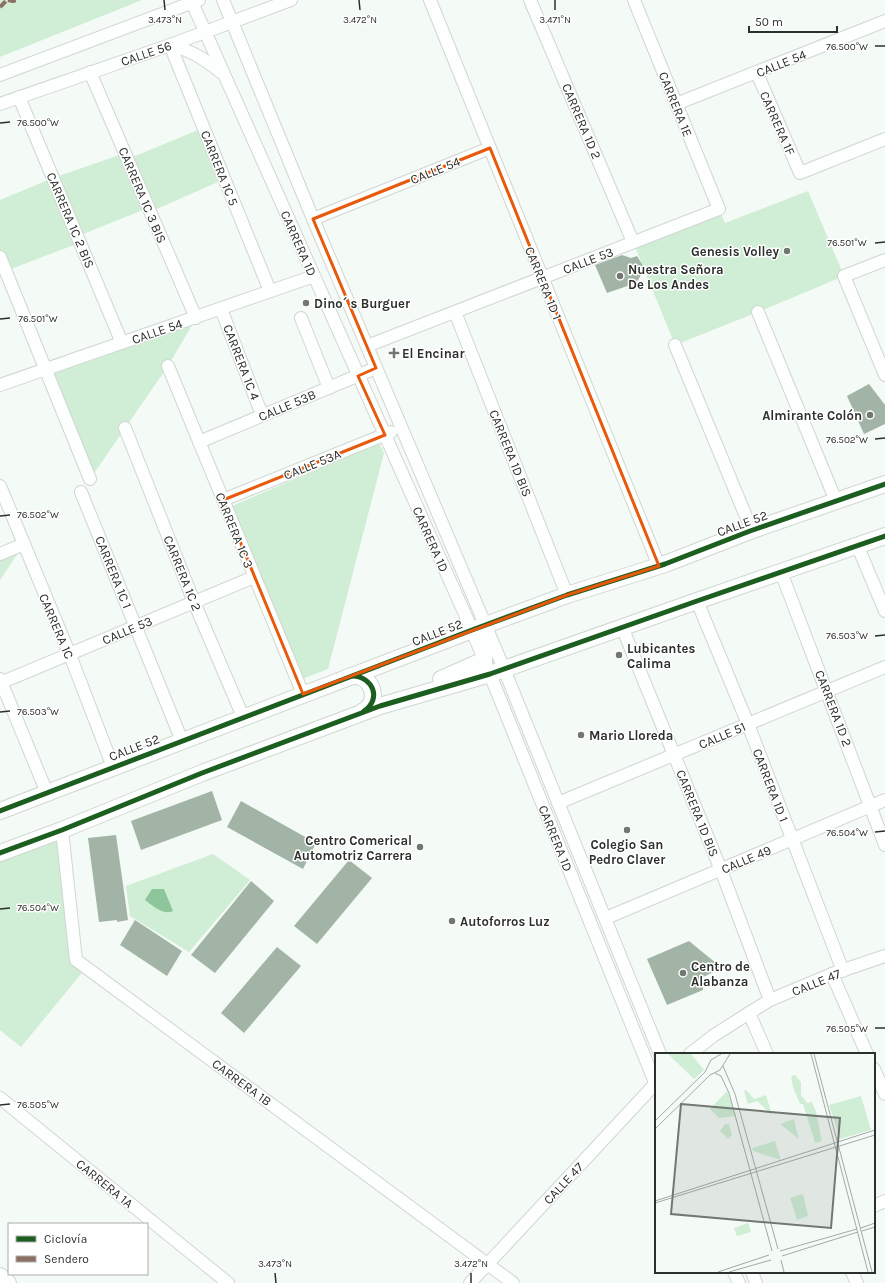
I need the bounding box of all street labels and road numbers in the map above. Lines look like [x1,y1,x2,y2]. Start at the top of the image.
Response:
street label: CALLE 56 [119,38,174,69]
street label: CALLE 54 [754,47,808,80]
street label: CARRERA 1E [656,69,695,139]
street label: CARRERA 1D 2 [559,81,604,161]
street label: CARRERA 1F [757,89,798,158]
street label: CARRERA 1C 5 [198,128,241,208]
street label: CARRERA 1C 3 BIS [116,145,170,245]
street label: CALLE 54 [408,154,462,187]
street label: CARRERA 1C 2 BIS [44,170,98,270]
street label: CARRERA 1D [277,208,320,278]
street label: CARRERA 1D 1 [522,244,565,322]
street label: CALLE 53 [561,244,616,277]
street label: CALLE 54 [130,316,184,347]
street label: CARRERA 1C 4 [220,322,263,402]
street label: CALLE 53B [256,387,318,424]
street label: CARRERA 1D BIS [486,407,535,499]
street label: CALLE 53A [281,446,344,483]
street label: CARRERA 1C 3 [213,490,257,570]
street label: CARRERA 1D [409,504,452,574]
street label: CALLE 52 [715,507,770,540]
street label: CARRERA 1C 2 [161,533,204,613]
street label: CARRERA 1C 1 [92,534,135,611]
street label: CARRERA 1C [36,591,77,661]
street label: CALLE 53 [100,613,155,648]
street label: CALLE 52 [410,616,465,649]
street label: CARRERA 1D 2 [812,668,855,749]
street label: CALLE 51 [696,719,748,752]
street label: CALLE 52 [107,731,162,764]
street label: CARRERA 1D 1 [750,746,791,824]
street label: CARRERA 1D BIS [673,767,722,859]
street label: CARRERA 1D [535,803,576,873]
street label: CALLE 49 [719,842,773,877]
street label: CALLE 47 [790,966,843,999]
street label: CARRERA 1B [209,1056,274,1109]
street label: CARRERA 1A [73,1156,137,1211]
street label: CALLE 47 [540,1159,586,1207]

